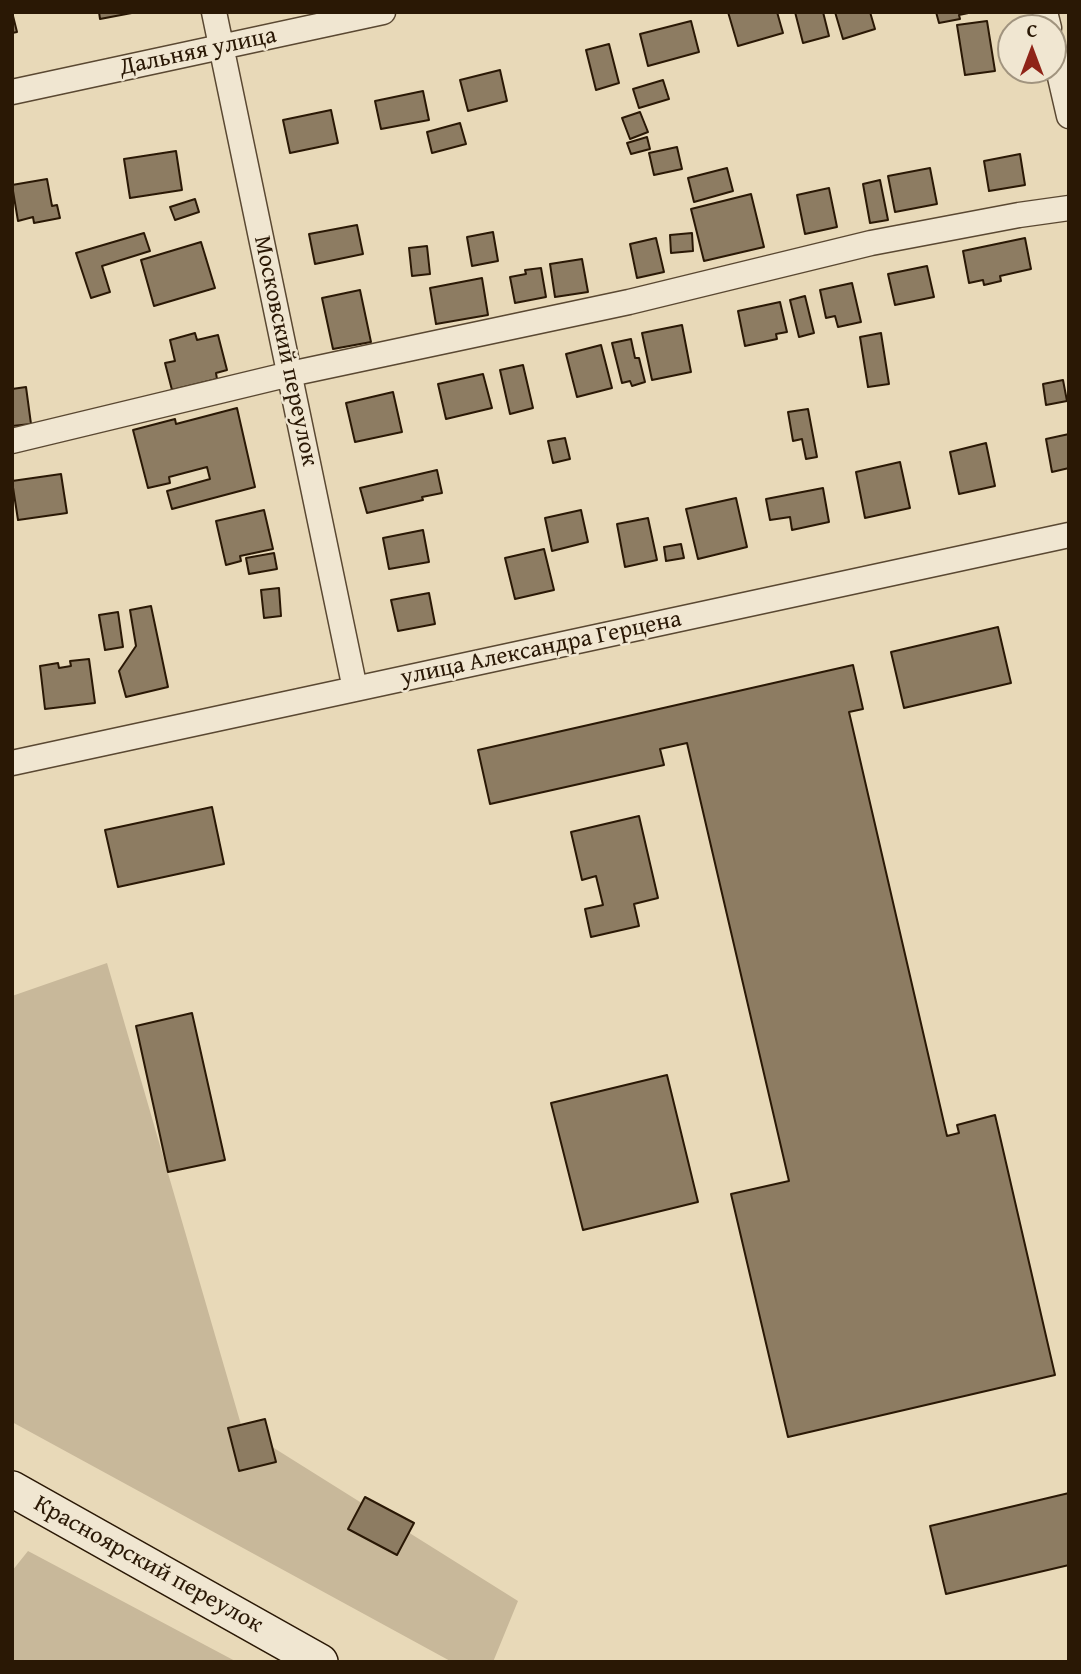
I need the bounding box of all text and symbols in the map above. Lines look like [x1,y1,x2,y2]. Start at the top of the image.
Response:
north arrow [997,14,1067,84]
text: С [1027,16,1037,44]
street label: Дальняя улица [117,21,279,83]
street label: Московский переулок [247,233,323,469]
street label: улица Александра Герцена [398,605,684,693]
street label: Красноярский переулок [28,1490,268,1640]

